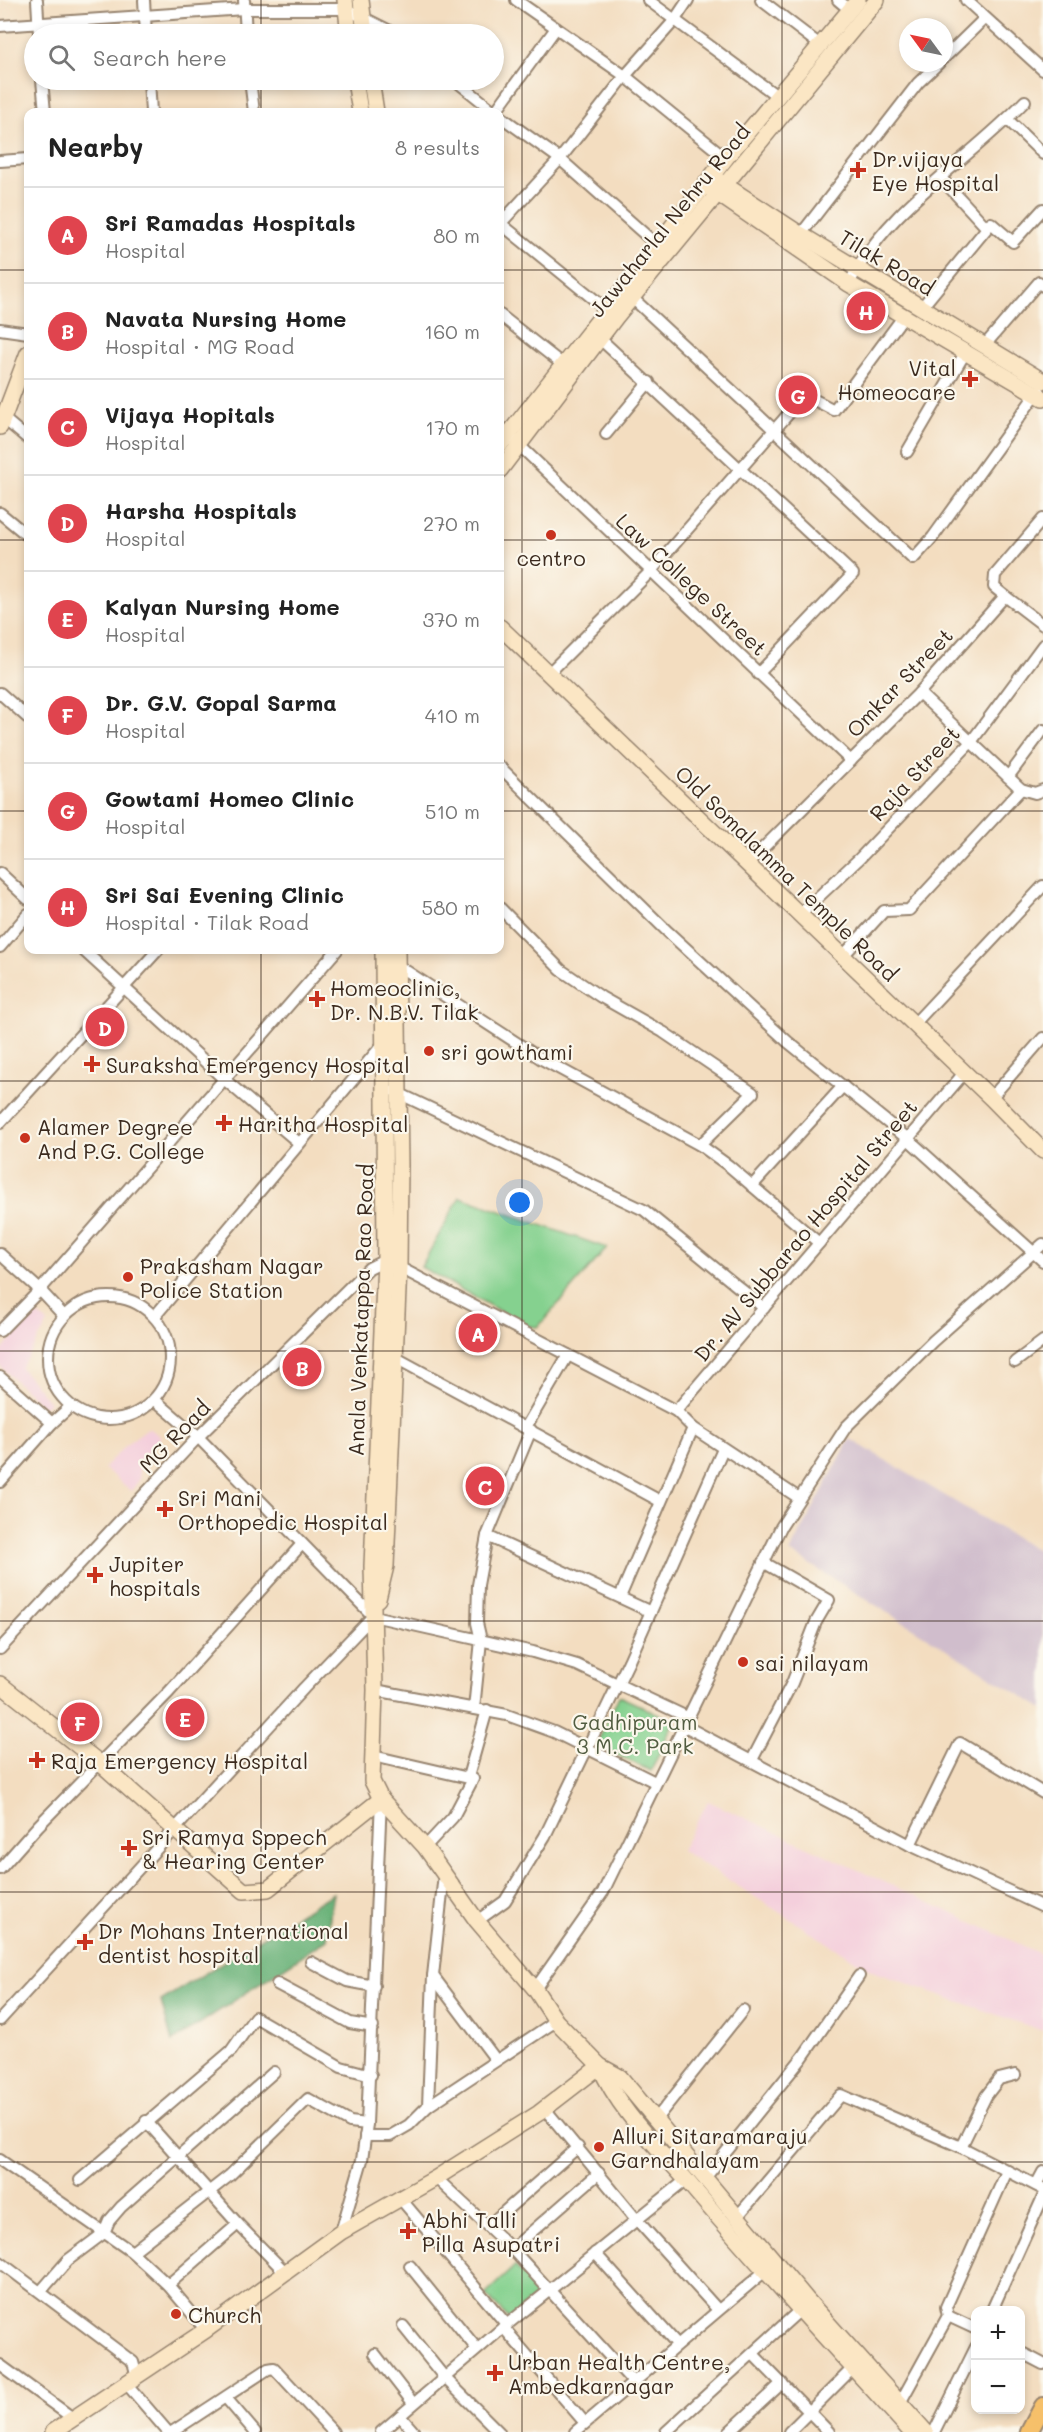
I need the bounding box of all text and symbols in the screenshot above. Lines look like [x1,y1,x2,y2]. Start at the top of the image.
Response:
north arrow [899,18,953,72]
search box [24,24,504,90]
icon: search [45,41,78,74]
text: Search here [93,43,227,72]
street label: Jawaharlal Nehru Road [583,118,755,322]
text: Nearby [48,130,143,164]
text: 8 results [395,134,480,160]
place label: Dr.vijaya Eye Hospital [872,145,999,196]
marker: Dr.vijaya Eye Hospital [849,161,867,179]
text: Sri Ramadas Hospitals [105,208,356,237]
text: A [61,222,74,248]
text: 80 m [433,222,480,248]
street label: Tilak Road [834,223,940,301]
text: Hospital [105,237,186,263]
pin: H [846,288,886,334]
text: Navata Nursing Home [105,304,346,333]
text: B [61,318,74,344]
text: 160 m [424,318,480,344]
text: Hospital · MG Road [105,333,294,359]
place label: Vital Homeocare [837,354,956,405]
marker: Vital Homeocare [961,370,979,388]
pin: G [778,372,818,418]
text: Vijaya Hopitals [105,400,275,429]
text: C [60,414,75,440]
text: 170 m [425,414,480,440]
text: Hospital [105,429,186,455]
text: Harsha Hospitals [105,496,297,525]
street label: Law College Street [611,507,773,661]
text: D [60,510,75,536]
text: 270 m [423,510,480,536]
text: Hospital [105,525,186,551]
marker: centro [544,528,558,542]
place label: centro [516,544,586,571]
text: Kalyan Nursing Home [105,592,340,621]
text: E [61,606,74,632]
text: 370 m [422,606,480,632]
text: Hospital [105,621,186,647]
street label: Omkar Street [840,622,958,742]
text: Dr. G.V. Gopal Sarma [105,688,337,717]
text: F [61,702,74,728]
text: 410 m [425,702,480,728]
text: Hospital [105,717,186,743]
street label: Raja Street [863,720,965,826]
street label: Old Somalamma Temple Road [670,759,904,987]
text: Gowtami Homeo Clinic [105,784,354,813]
text: G [60,798,75,824]
text: 510 m [425,798,480,824]
text: Hospital [105,813,186,839]
text: Sri Sai Evening Clinic [105,880,344,909]
text: H [59,894,76,920]
text: 580 m [422,894,480,920]
text: Hospital · Tilak Road [105,909,309,935]
place label: Homeoclinic, Dr. N.B.V. Tilak [330,974,479,1025]
marker: Homeoclinic, Dr. N.B.V. Tilak [308,990,326,1008]
pin: D [86,1004,124,1050]
place label: sri gowthami [441,1038,573,1065]
marker: sri gowthami [422,1044,436,1058]
place label: Suraksha Emergency Hospital [106,1051,410,1078]
marker: Suraksha Emergency Hospital [83,1055,101,1073]
street label: Dr. AV Subbarao Hospital Street [687,1094,923,1366]
place label: Haritha Hospital [238,1110,409,1137]
place label: Alamer Degree And P.G. College [37,1113,205,1164]
marker: Haritha Hospital [215,1114,233,1132]
marker: Alamer Degree And P.G. College [18,1131,32,1145]
street label: Anala Venkatappa Rao Road [341,1163,379,1457]
your location [505,1188,534,1217]
place label: Prakasham Nagar Police Station [140,1252,324,1303]
marker: Prakasham Nagar Police Station [121,1270,135,1284]
pin: A [458,1310,498,1356]
pin: B [282,1344,322,1390]
street label: MG Road [133,1394,215,1478]
pin: C [466,1464,504,1508]
place label: Sri Mani Orthopedic Hospital [178,1484,388,1535]
marker: Sri Mani Orthopedic Hospital [156,1500,174,1518]
place label: Jupiter hospitals [109,1550,201,1601]
marker: Jupiter hospitals [86,1566,104,1584]
place label: sai nilayam [755,1649,869,1676]
marker: sai nilayam [736,1655,750,1669]
pin: E [166,1696,204,1740]
pin: F [60,1700,100,1744]
park label: Gadhipuram 3 M.C. Park [572,1708,698,1759]
place label: Raja Emergency Hospital [51,1747,308,1774]
marker: Raja Emergency Hospital [28,1751,46,1769]
place label: Sri Ramya Sppech & Hearing Center [142,1823,326,1874]
marker: Sri Ramya Sppech & Hearing Center [120,1839,138,1857]
place label: Dr Mohans International dentist hospital [98,1917,349,1968]
marker: Dr Mohans International dentist hospital [76,1933,94,1951]
place label: Alluri Sitaramaraju Garndhalayam [611,2122,807,2173]
marker: Alluri Sitaramaraju Garndhalayam [592,2140,606,2154]
place label: Abhi Talli Pilla Asupatri [422,2206,560,2257]
marker: Abhi Talli Pilla Asupatri [399,2222,417,2240]
place label: Church [188,2301,261,2328]
map controls [971,2306,1025,2414]
button: + [971,2306,1025,2360]
marker: Church [169,2307,183,2321]
place label: Urban Health Centre, Ambedkarnagar [508,2348,730,2399]
button: − [971,2360,1025,2414]
marker: Urban Health Centre, Ambedkarnagar [486,2364,504,2382]

